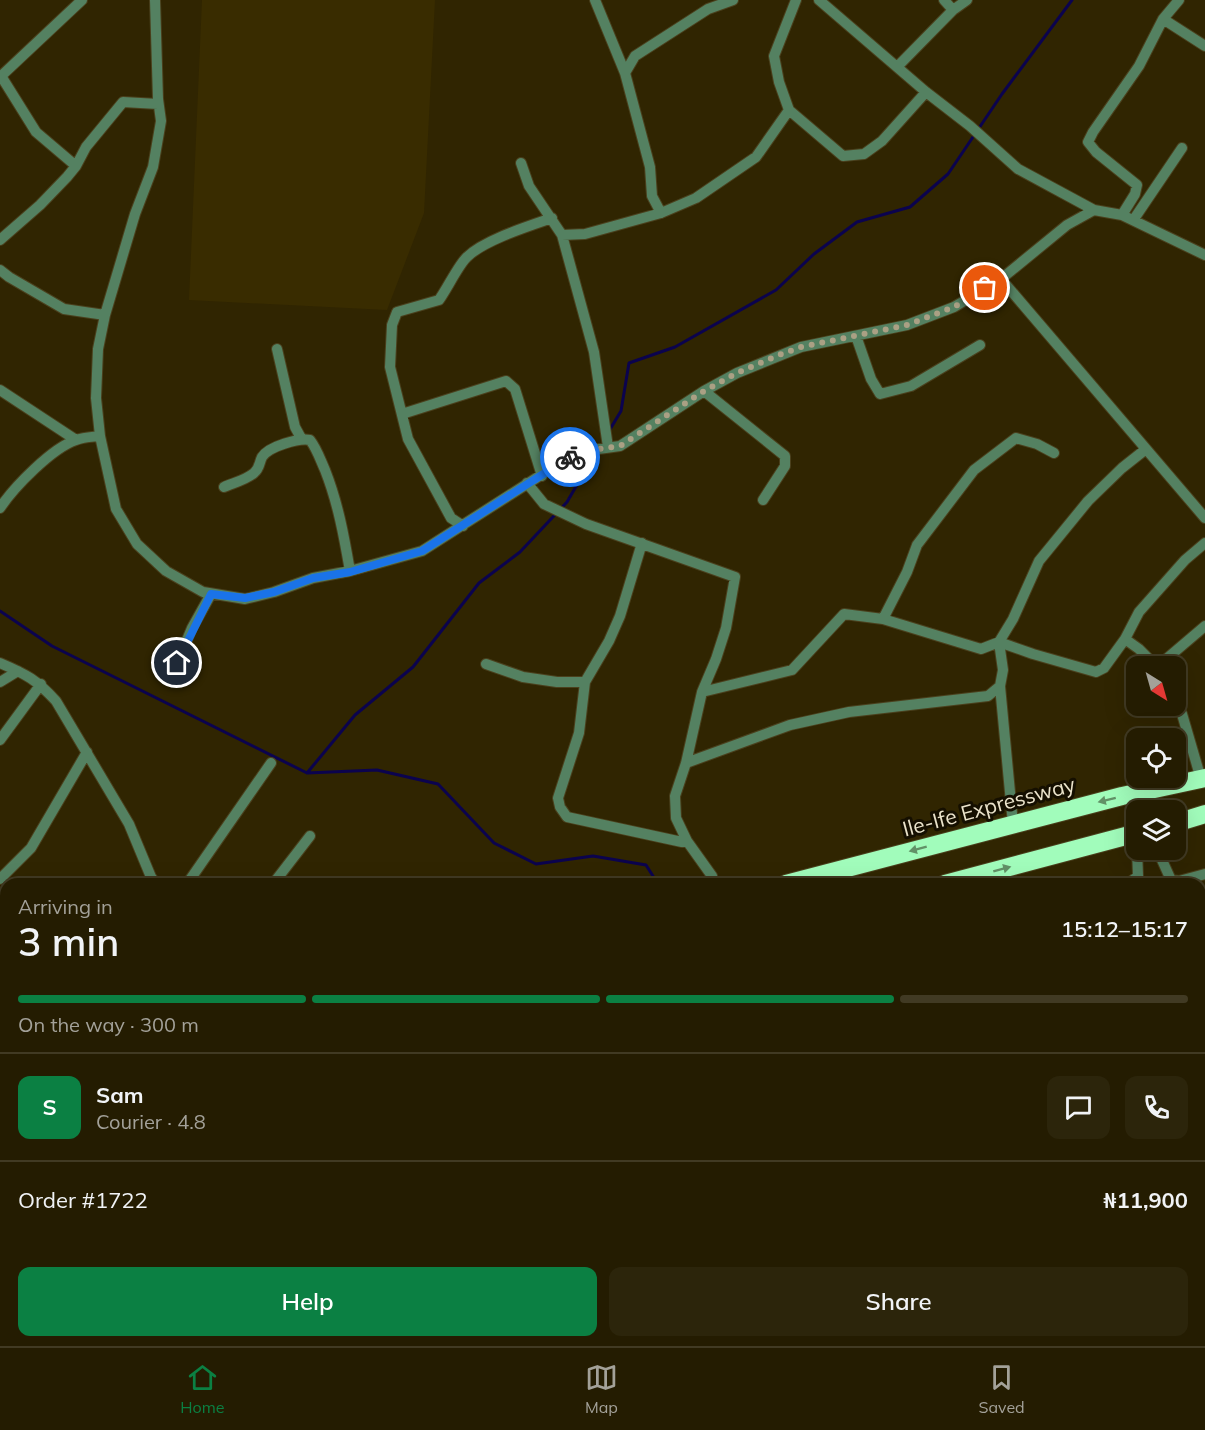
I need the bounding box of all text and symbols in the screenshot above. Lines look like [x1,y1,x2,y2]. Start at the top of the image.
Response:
pin [959,262,1010,313]
icon: bag [968,271,1001,304]
courier [540,427,600,487]
icon: bike [554,441,587,474]
pin [151,637,202,688]
icon: home [160,646,193,679]
north arrow [1126,656,1186,716]
map controls [1126,656,1186,860]
button: locate [1126,728,1186,788]
street label: Ile-Ife Expressway [900,770,1078,842]
one-way arrow [1098,796,1116,805]
button: layers [1126,800,1186,860]
one-way arrow [909,845,927,854]
one-way arrow [993,863,1011,873]
text: Arriving in [18,894,113,919]
text: 15:12–15:17 [1061,915,1188,943]
text: 3 min [18,917,119,966]
text: On the way · 300 m [18,1012,199,1037]
button: chat [1047,1076,1110,1139]
button: phone [1125,1076,1188,1139]
text: Sam [96,1081,144,1109]
text: S [42,1093,57,1121]
text: Courier · 4.8 [96,1109,206,1134]
text: Order #1722 [18,1186,148,1214]
text: ₦11,900 [1103,1186,1188,1214]
button: Help [18,1267,597,1336]
button: Share [609,1267,1188,1336]
tab: Home [180,1361,224,1417]
tab: Map [585,1361,618,1417]
tab: Saved [979,1361,1025,1417]

